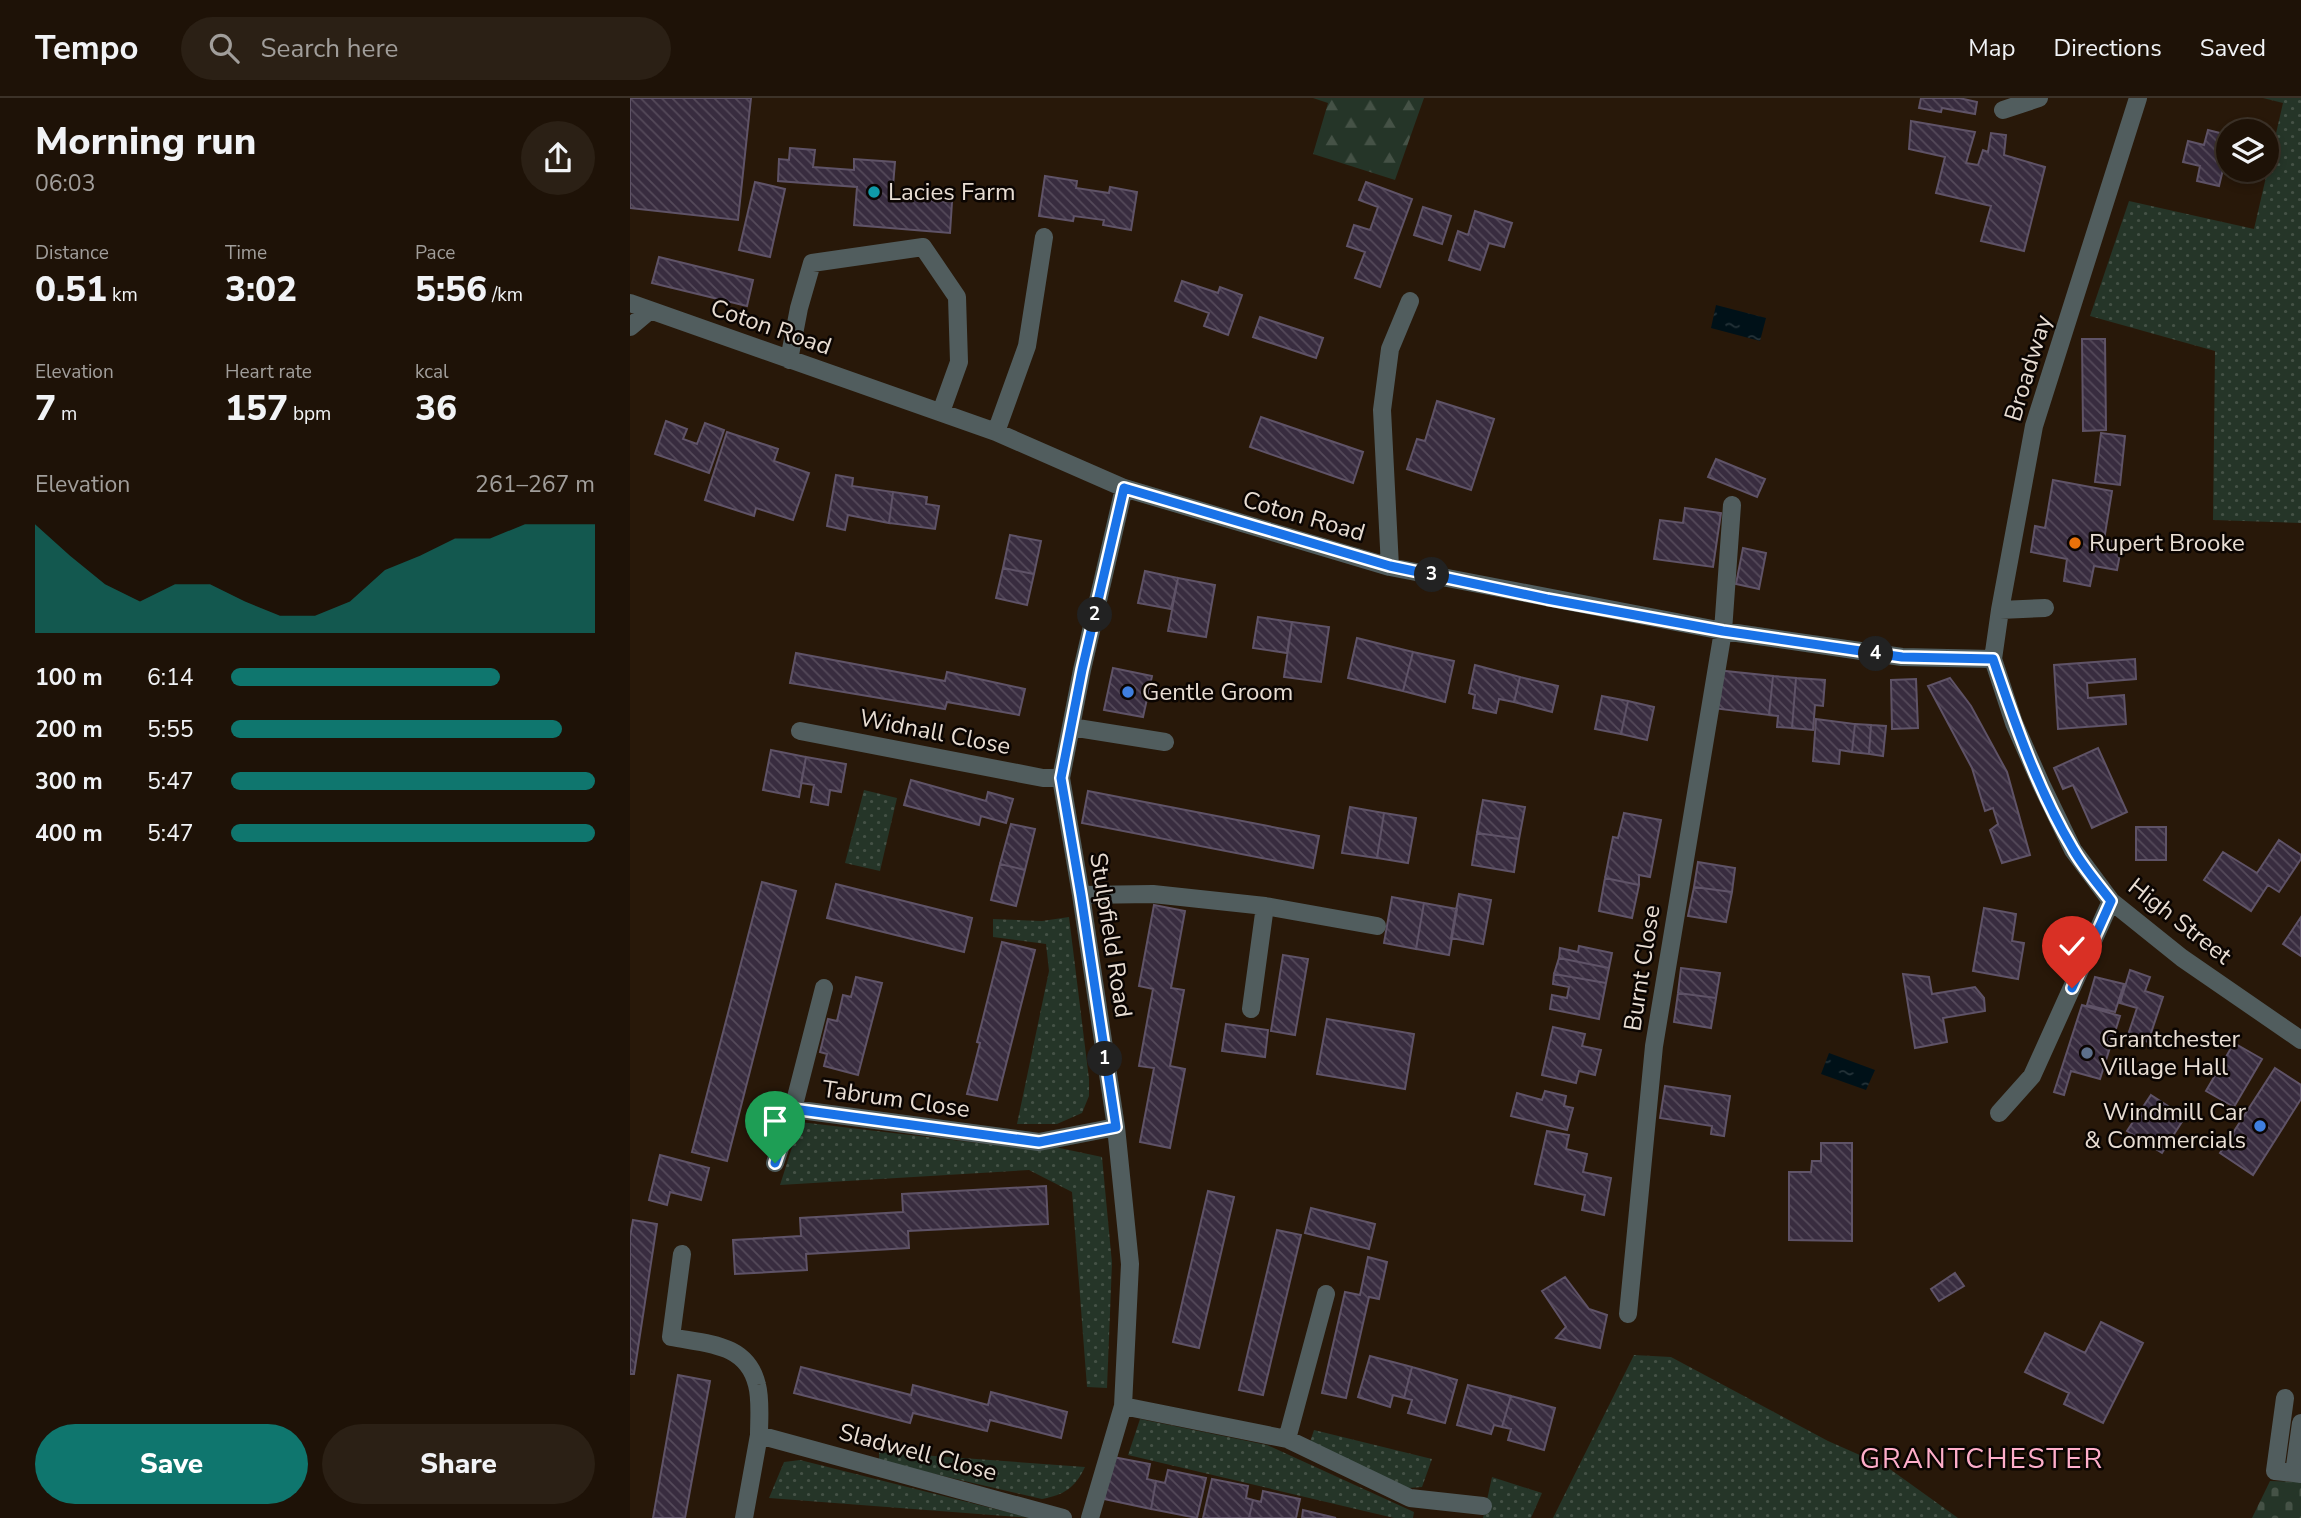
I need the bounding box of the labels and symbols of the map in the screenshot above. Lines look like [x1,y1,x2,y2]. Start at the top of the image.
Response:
place label: Lacies Farm [888,176,1015,208]
marker: Lacies Farm [866,184,882,200]
street label: Coton Road [706,291,836,363]
street label: Broadway [1997,310,2060,425]
street label: Coton Road [1239,483,1369,549]
place label: Rupert Brooke [2089,527,2245,559]
marker: Rupert Brooke [2067,535,2083,551]
pin: 3 [1414,558,1450,592]
pin: 2 [1078,598,1112,632]
pin: 4 [1858,636,1894,672]
place label: Gentle Groom [1142,676,1293,708]
marker: Gentle Groom [1120,684,1136,700]
street label: Widnall Close [857,702,1013,762]
street label: Stulpfield Road [1082,850,1140,1020]
street label: High Street [2122,870,2239,972]
street label: Burnt Close [1616,903,1668,1033]
pin [2042,916,2102,988]
place label: Grantchester Village Hall [2100,1023,2241,1083]
pin: 1 [1088,1042,1122,1076]
marker: Grantchester Village Hall [2079,1045,2095,1061]
street label: Tabrum Close [820,1073,972,1125]
pin [745,1091,805,1163]
place label: Windmill Car & Commercials [2084,1096,2246,1156]
marker: Windmill Car & Commercials [2252,1118,2268,1134]
street label: Sladwell Close [835,1416,1001,1488]
district label: GRANTCHESTER [1860,1440,2104,1478]

